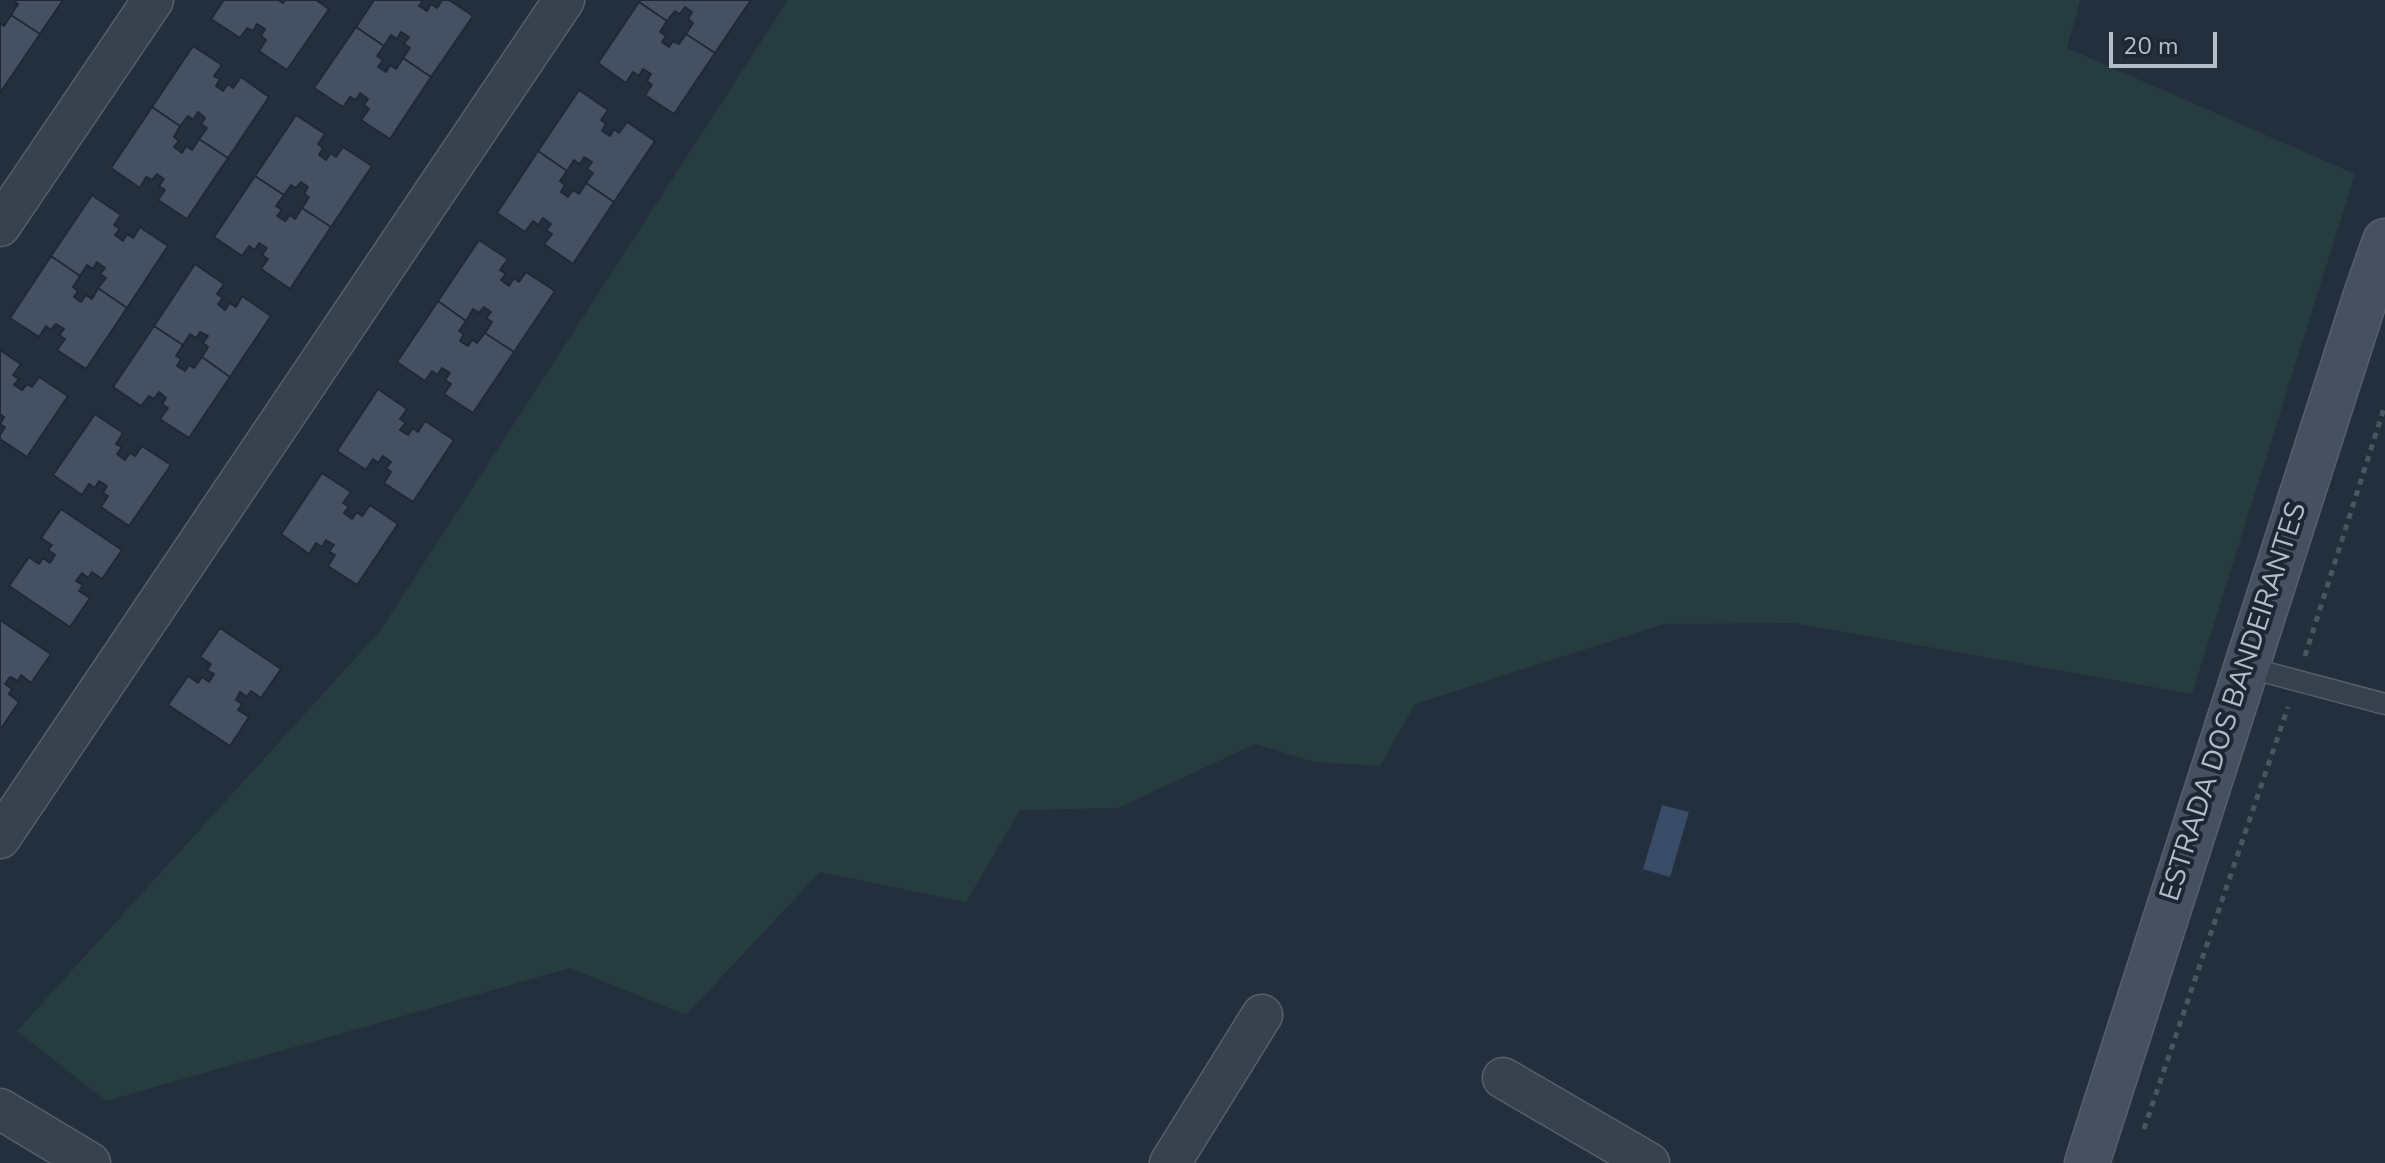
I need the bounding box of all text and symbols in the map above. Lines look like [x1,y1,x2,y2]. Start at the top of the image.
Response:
scale bar [2113,16,2221,66]
text: 20 m [2123,30,2179,62]
street label: ESTRADA DOS BANDEIRANTES [2155,499,2315,905]

